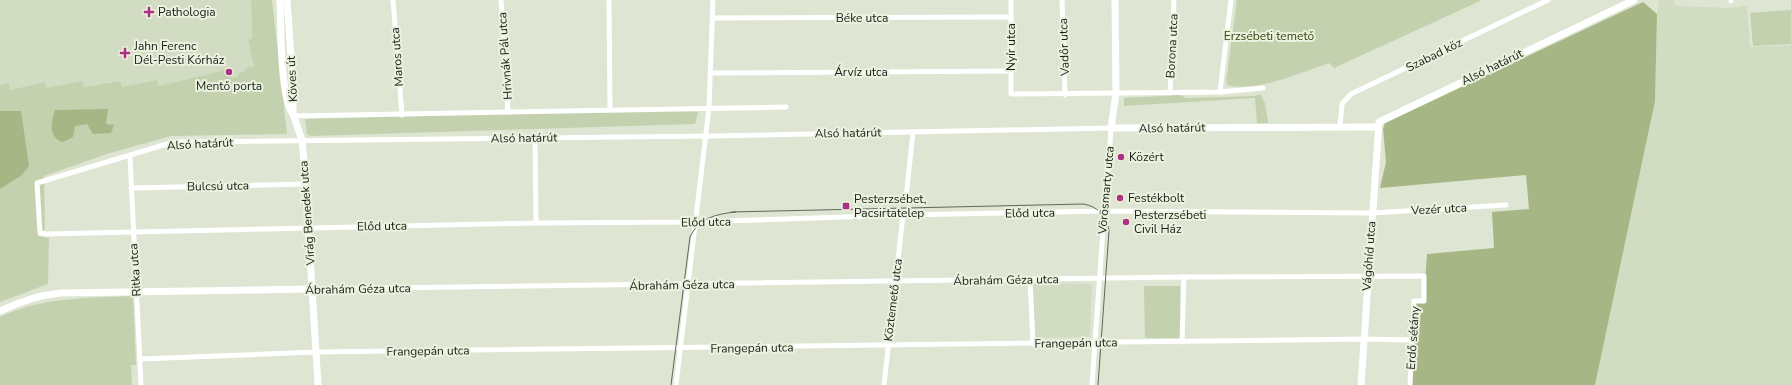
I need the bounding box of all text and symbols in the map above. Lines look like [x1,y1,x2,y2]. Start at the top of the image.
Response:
place label: Pathologia [158,4,216,20]
marker: Pathologia [143,6,155,18]
street label: Béke utca [836,10,888,26]
street label: Hrivnák Pál utca [494,12,516,100]
street label: Borona utca [1162,13,1182,79]
street label: Vadőr utca [1055,18,1073,77]
street label: Nyír utca [1003,23,1019,71]
street label: Maros utca [387,27,407,87]
park label: Erzsébeti temető [1224,28,1315,44]
street label: Szabad köz [1403,34,1465,75]
place label: Jahn Ferenc Dél-Pesti Kórház [133,38,225,68]
street label: Alsó határút [1459,45,1526,89]
marker: Jahn Ferenc Dél-Pesti Kórház [119,47,131,59]
street label: Köves út [283,55,301,102]
street label: Árvíz utca [834,64,888,80]
marker: Mentő porta [224,67,234,77]
place label: Mentő porta [196,78,262,94]
street label: Alsó határút [1138,119,1206,137]
street label: Alsó határút [814,124,882,142]
street label: Alsó határút [490,129,558,147]
street label: Alsó határút [166,134,235,154]
street label: Vörösmarty utca [1094,145,1118,236]
place label: Közért [1129,149,1164,165]
marker: Közért [1116,152,1126,162]
street label: Virág Benedek utca [295,160,319,267]
street label: Bulcsú utca [187,177,249,195]
place label: Festékbolt [1128,190,1185,206]
place label: Pesterzsébet, Pacsirtatelep [854,191,926,221]
marker: Festékbolt [1115,193,1125,203]
street label: Vezér utca [1410,200,1467,219]
marker: Pesterzsébet, Pacsirtatelep [841,201,851,211]
street label: Előd utca [1005,205,1055,221]
place label: Pesterzsébeti Civil Ház [1134,207,1206,237]
street label: Előd utca [681,214,731,230]
marker: Pesterzsébeti Civil Ház [1121,217,1131,227]
street label: Előd utca [357,218,407,234]
street label: Vágóhíd utca [1359,220,1379,293]
street label: Ritka utca [125,243,145,297]
street label: Köztemető utca [880,258,906,342]
street label: Ábrahám Géza utca [953,271,1059,289]
street label: Ábrahám Géza utca [629,276,735,294]
street label: Ábrahám Géza utca [305,280,411,298]
street label: Erdő sétány [1403,305,1423,370]
street label: Frangepán utca [1034,334,1118,352]
street label: Frangepán utca [710,339,794,357]
street label: Frangepán utca [386,342,470,360]

